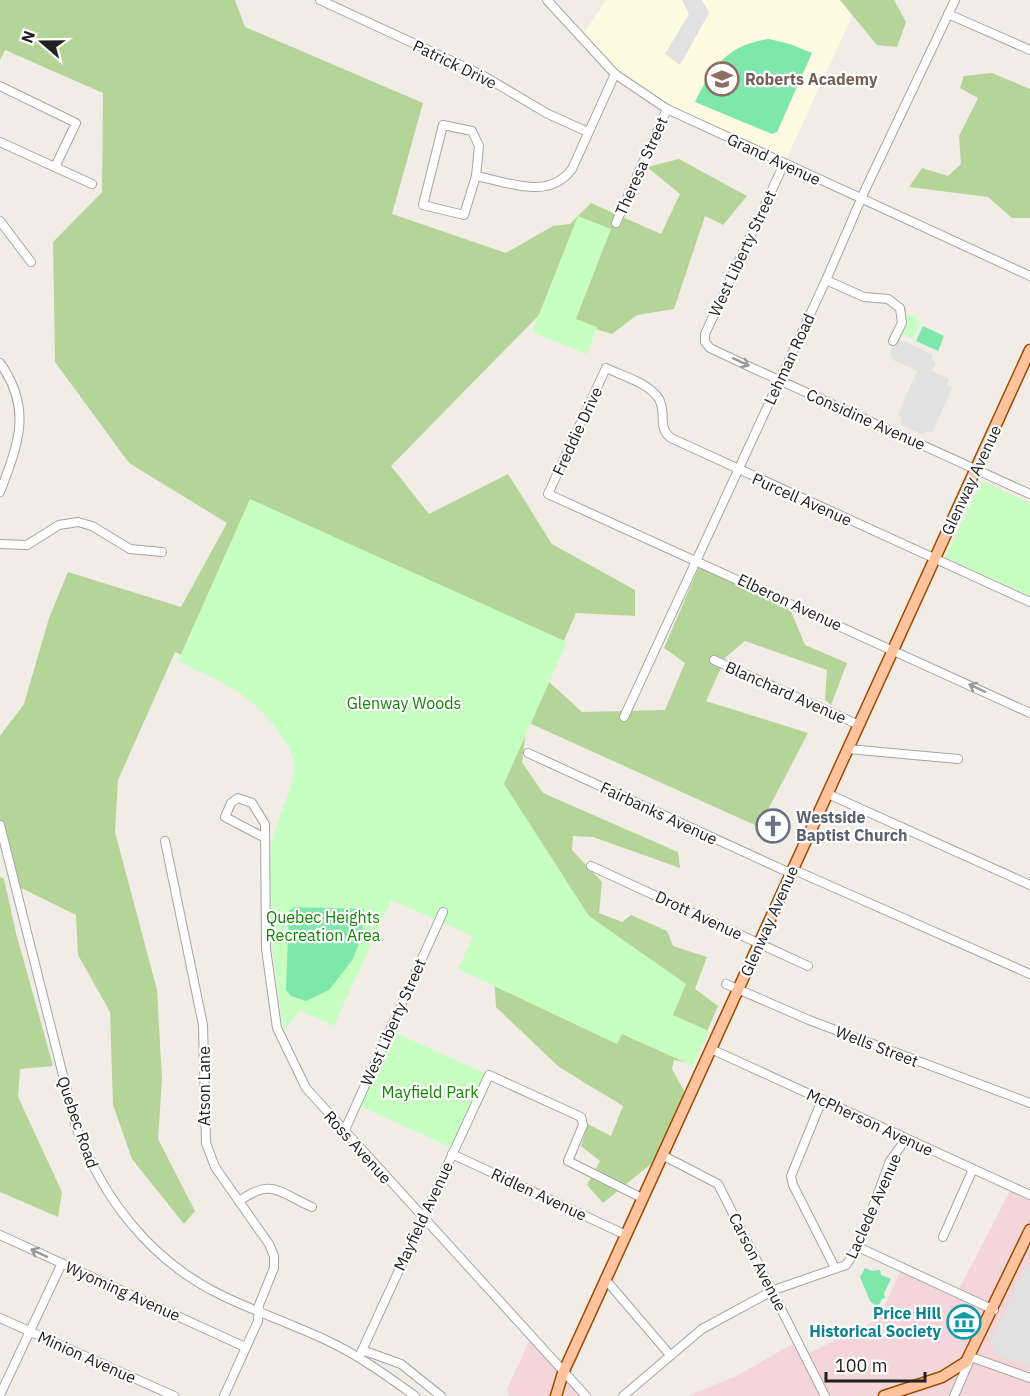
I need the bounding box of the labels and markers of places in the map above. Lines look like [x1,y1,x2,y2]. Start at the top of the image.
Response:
school or university icon: Roberts Academy [704,61,740,97]
place label: Roberts Academy [745,69,878,89]
place label: Westside Baptist Church [796,807,908,845]
church icon: Westside Baptist Church [755,808,791,844]
place label: Price Hill Historical Society [809,1303,941,1341]
museum icon: Price Hill Historical Society [946,1304,982,1340]

